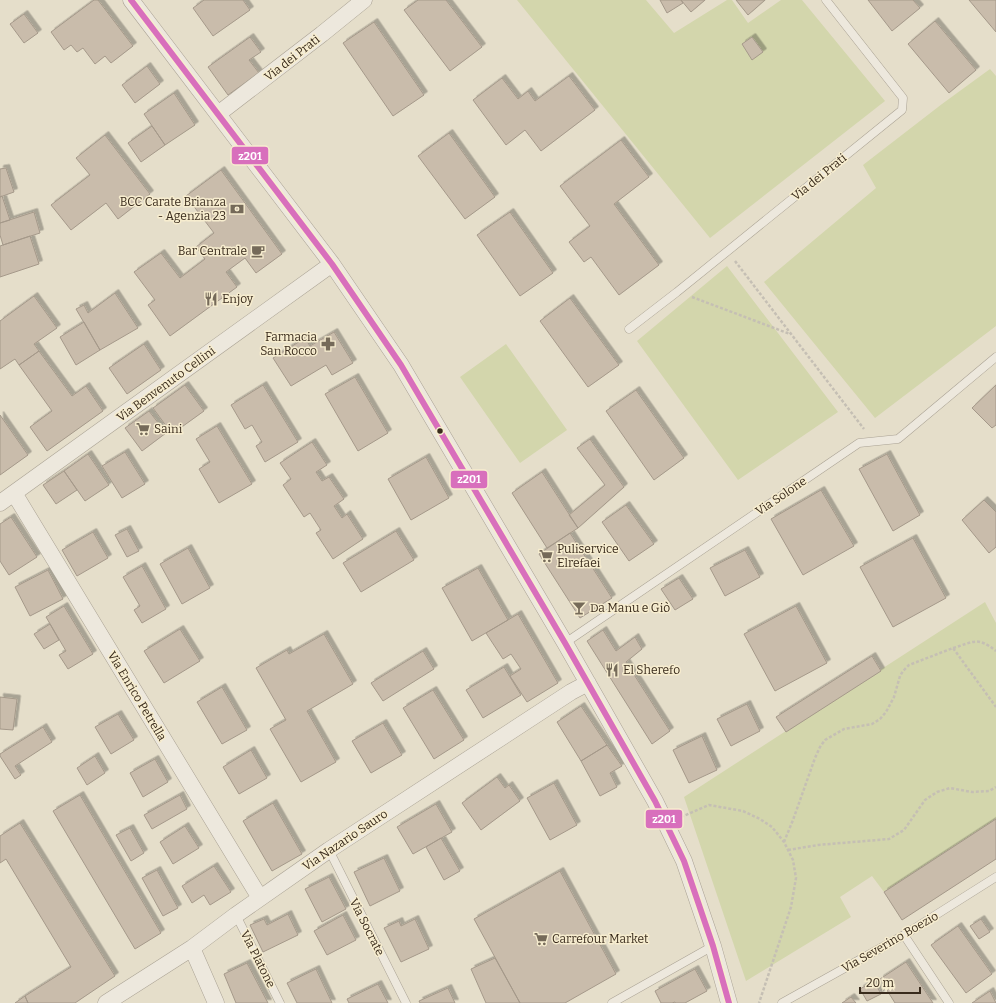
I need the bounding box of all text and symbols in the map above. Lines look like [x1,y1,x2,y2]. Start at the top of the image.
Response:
street label: Via dei Prati [262,32,323,84]
line badge: z201 [231,146,269,165]
text: z201 [238,150,262,163]
street label: Via dei Prati [789,150,849,203]
place label: BCC Carate Brianza - Agenzia 23 [120,195,226,223]
bank icon: BCC Carate Brianza - Agenzia 23 [229,201,245,217]
cafe icon: Bar Centrale [250,243,266,259]
place label: Bar Centrale [178,244,247,258]
restaurant icon: Enjoy [203,291,219,307]
place label: Enjoy [222,292,254,306]
place label: Farmacia San Rocco [260,330,317,358]
pharmacy icon: Farmacia San Rocco [320,336,336,352]
street label: Via Benvenuto Cellini [114,343,218,424]
supermarket icon: Saini [135,421,151,437]
place label: Saini [154,422,183,436]
unlabelled marker [435,426,445,436]
line badge: z201 [450,470,488,489]
text: z201 [457,473,481,486]
street label: Via Solone [753,474,809,518]
place label: Puliservice Elrefaei [557,542,618,570]
supermarket icon: Puliservice Elrefaei [538,548,554,564]
bar icon: Da Manu e Giò [571,600,587,616]
place label: Da Manu e Giò [590,601,670,615]
street label: Via Enrico Petrella [105,649,169,744]
restaurant icon: El Sherefo [604,662,620,678]
place label: El Sherefo [623,663,680,677]
street label: Via Nazario Sauro [300,806,390,874]
line badge: z201 [645,809,683,829]
text: z201 [652,813,676,826]
street label: Via Socrate [347,896,387,958]
street label: Via Severino Boezio [839,909,941,975]
street label: Via Platone [238,928,278,990]
supermarket icon: Carrefour Market [533,931,549,947]
place label: Carrefour Market [552,932,649,946]
scale bar [860,969,920,995]
text: 20 m [866,976,895,990]

